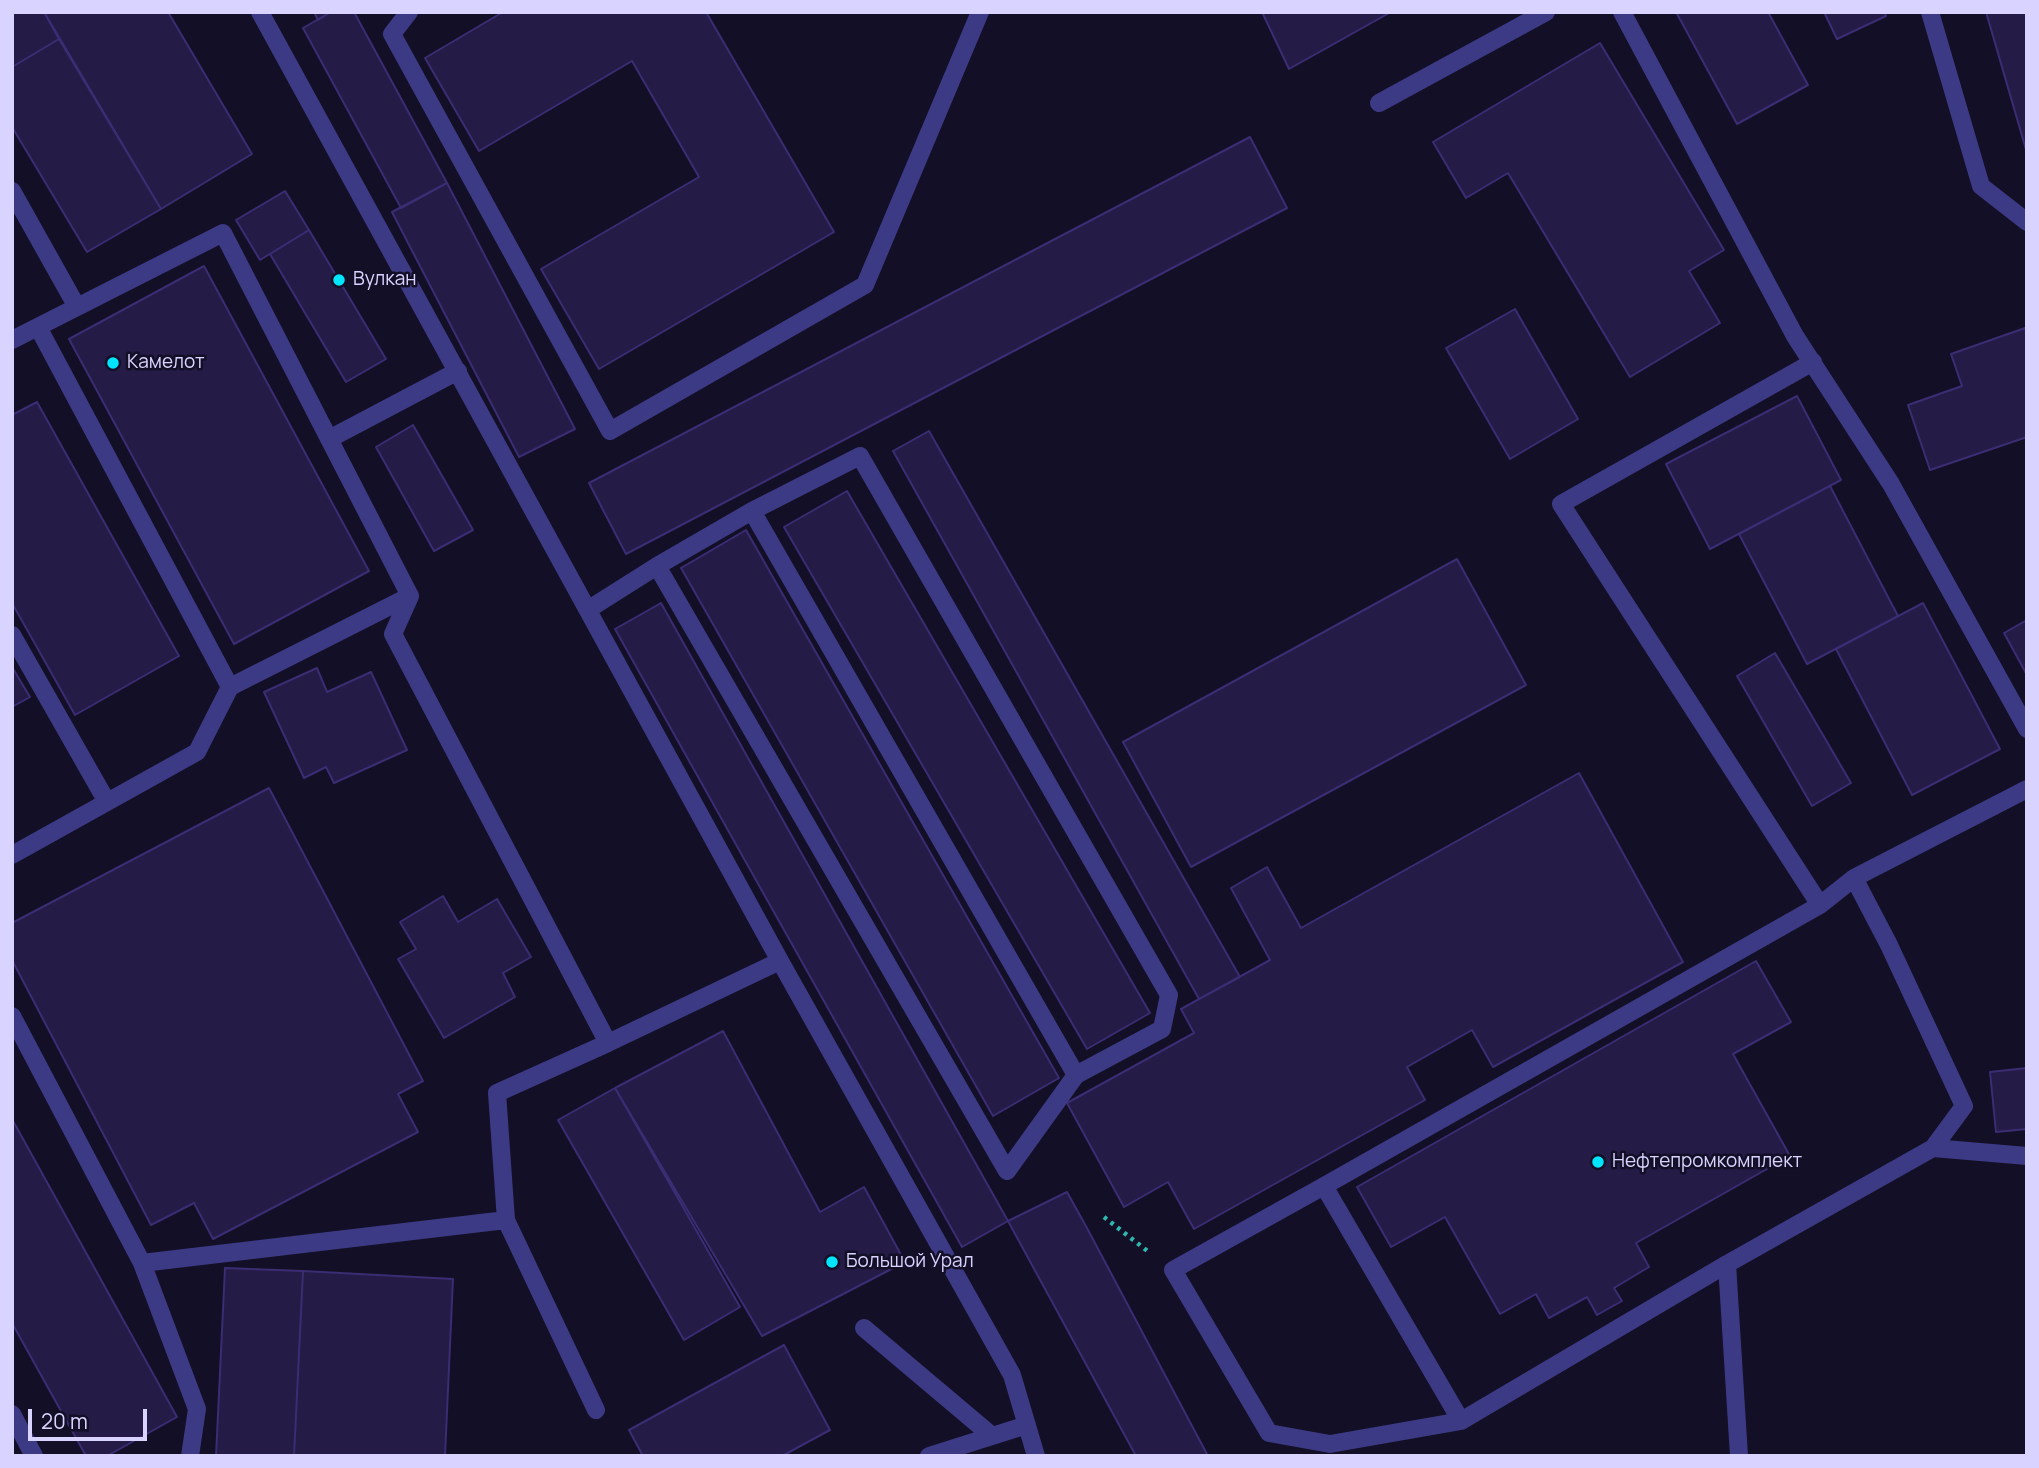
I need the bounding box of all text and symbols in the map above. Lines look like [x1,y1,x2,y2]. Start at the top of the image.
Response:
place label: Вулкан [353,269,416,291]
marker: Вулкан [331,272,347,288]
place label: Камелот [127,352,205,374]
marker: Камелот [105,355,121,371]
place label: Нефтепромкомплект [1612,1151,1802,1173]
marker: Нефтепромкомплект [1590,1154,1606,1170]
place label: Большой Урал [846,1251,974,1273]
marker: Большой Урал [824,1254,840,1270]
scale bar [32,1394,150,1438]
text: 20 m [41,1407,88,1435]

